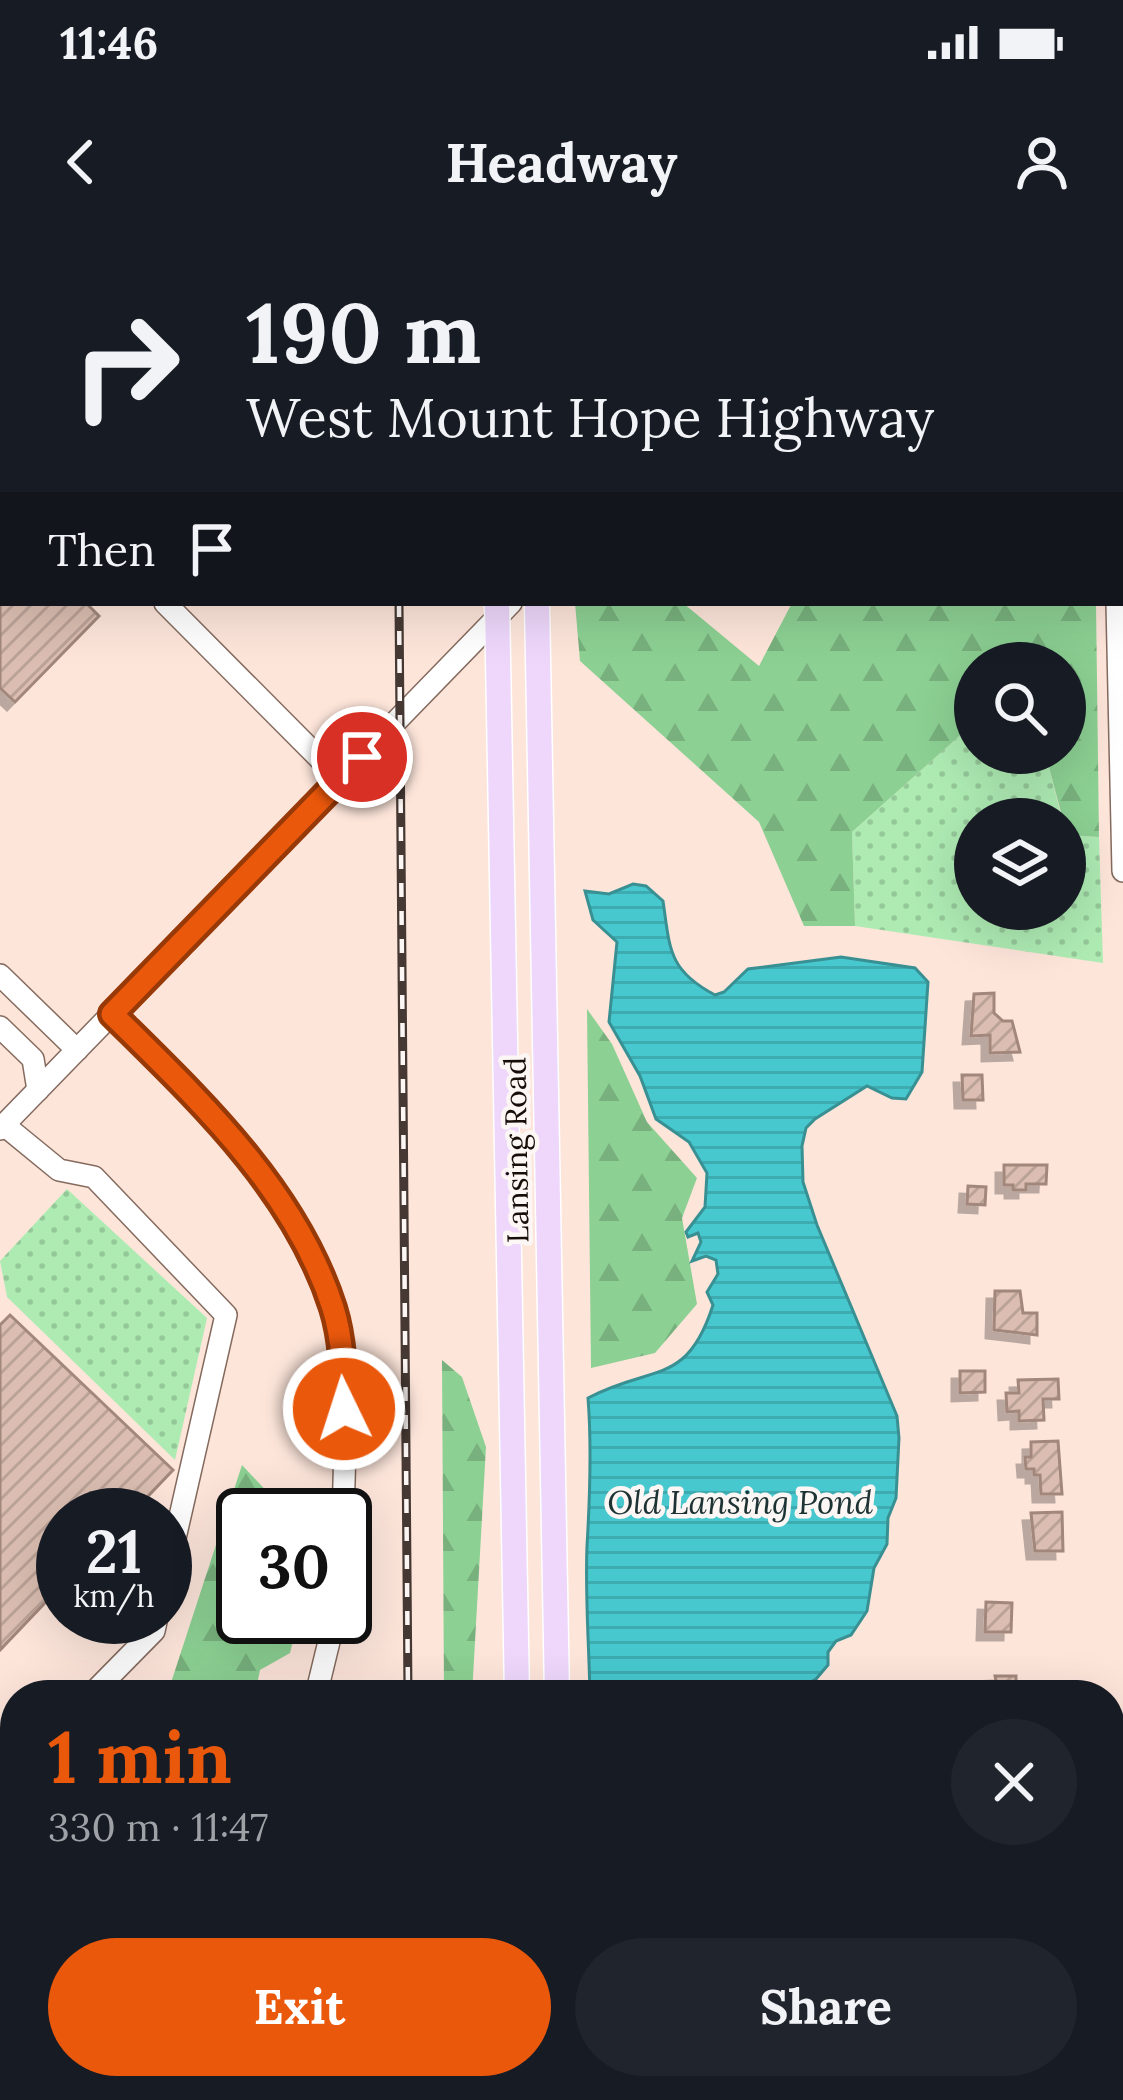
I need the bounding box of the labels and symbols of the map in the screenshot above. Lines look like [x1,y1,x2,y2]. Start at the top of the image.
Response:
pin [311,706,413,808]
street label: Lansing Road [495,1056,538,1243]
position arrow [281,1346,407,1472]
water label: Old Lansing Pond [607,1481,873,1523]
speed limit sign: 30 [216,1488,372,1644]

